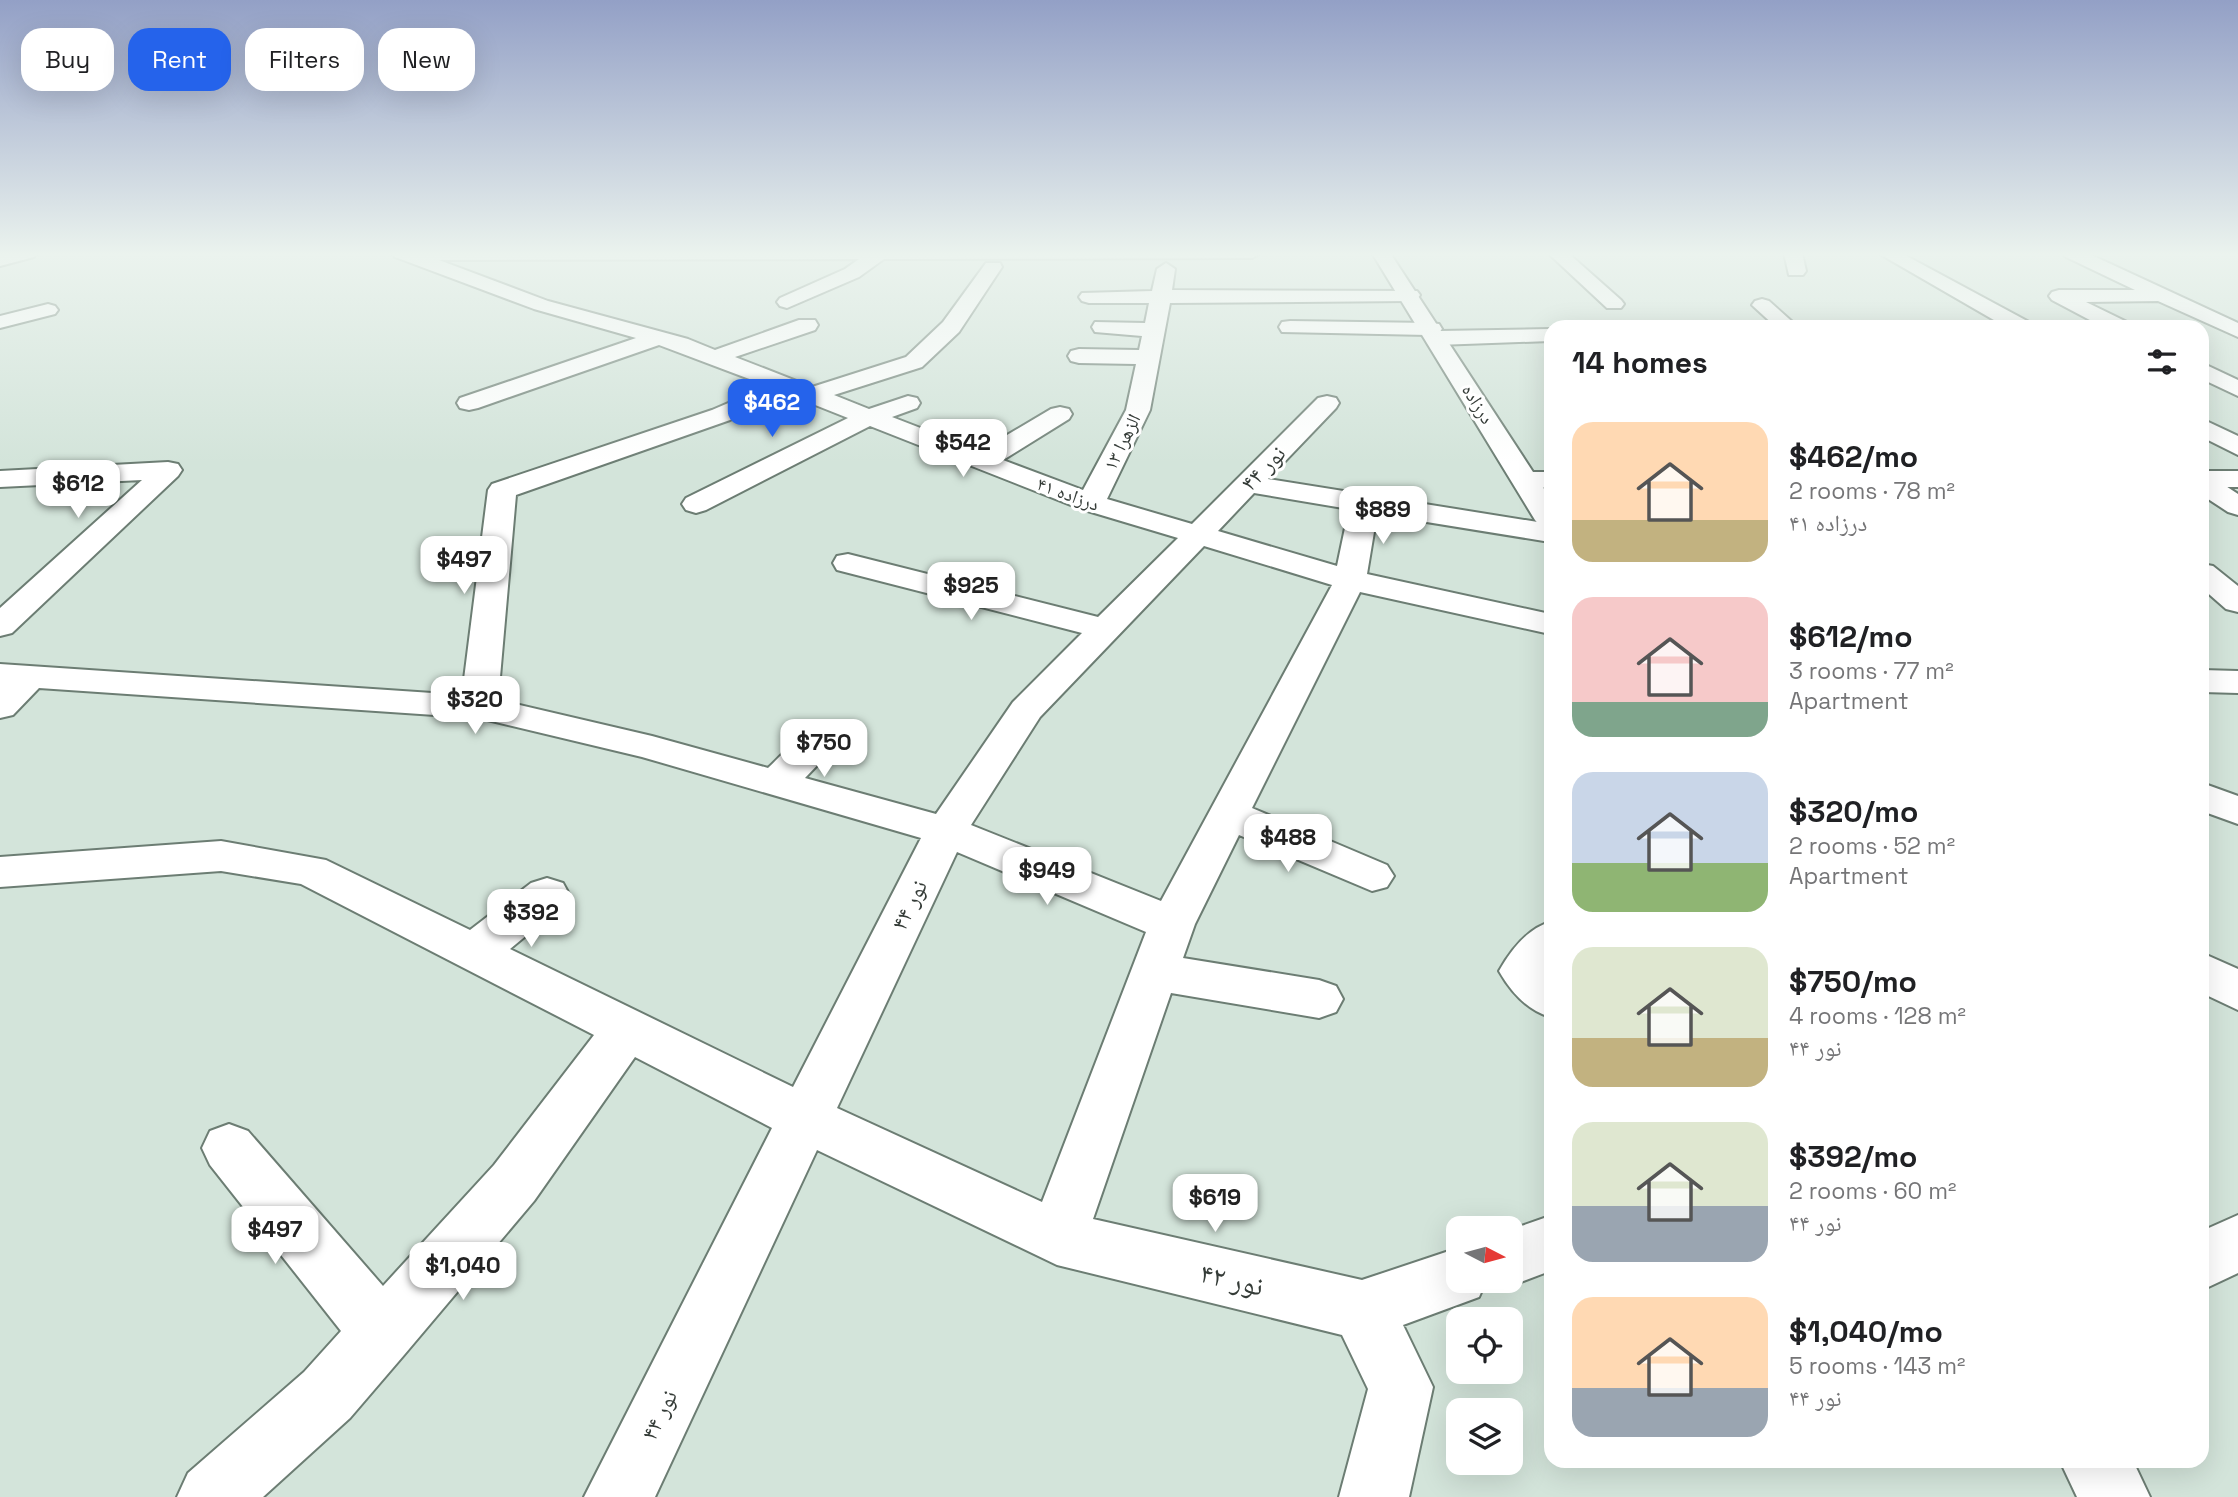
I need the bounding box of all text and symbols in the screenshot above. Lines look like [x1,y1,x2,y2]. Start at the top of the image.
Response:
chip: Buy [21,28,114,91]
chip: Rent [128,28,231,91]
chip: Filters [245,28,364,91]
chip: New [378,28,475,91]
text: 14 homes [1572,343,1708,382]
icon: filters [2143,343,2181,381]
street label: درزاده [1456,379,1500,429]
pin: $462 [731,380,813,439]
text: $462 [744,387,800,417]
street label: الزهرا ۱۳ [1098,410,1146,474]
pin: $542 [922,420,1004,479]
text: $542 [935,427,991,457]
text: $462/mo [1789,437,1918,476]
street label: نور ۴۴ [1234,439,1292,497]
icon: home [1628,450,1712,534]
pin: $612 [37,461,119,520]
text: $612 [52,468,104,498]
street label: درزاده ۴۱ [1033,471,1103,517]
text: 2 rooms · 78 m² [1789,476,1955,506]
pin: $889 [1342,486,1424,546]
text: $889 [1355,494,1411,524]
text: درزاده ۴۱ [1789,508,1867,538]
pin: $497 [423,536,505,596]
text: $497 [436,544,492,574]
pin: $925 [930,562,1012,622]
text: $925 [943,570,999,600]
text: $612/mo [1789,617,1913,656]
icon: home [1628,625,1712,709]
text: 3 rooms · 77 m² [1789,656,1954,686]
pin: $320 [434,676,516,736]
text: $320 [447,684,503,714]
text: Apartment [1789,686,1909,716]
pin: $750 [783,720,865,779]
text: $750 [796,727,852,757]
text: $320/mo [1789,792,1918,831]
icon: home [1628,800,1712,884]
pin: $488 [1247,814,1329,874]
text: $488 [1260,822,1316,852]
text: 2 rooms · 52 m² [1789,831,1955,861]
pin: $949 [1006,848,1088,907]
text: $949 [1019,855,1076,885]
text: Apartment [1789,861,1909,891]
street label: نور ۴۴ [884,875,934,935]
pin: $392 [490,890,572,949]
text: $392 [503,897,559,927]
text: $750/mo [1789,962,1917,1001]
icon: home [1628,975,1712,1059]
text: 4 rooms · 128 m² [1789,1001,1966,1031]
text: نور ۴۴ [1789,1033,1842,1063]
text: $392/mo [1789,1137,1917,1176]
icon: home [1628,1150,1712,1234]
pin: $619 [1174,1174,1256,1234]
text: 2 rooms · 60 m² [1789,1176,1956,1206]
text: $619 [1189,1182,1241,1212]
pin: $497 [234,1206,316,1266]
text: نور ۴۴ [1789,1208,1842,1238]
text: $497 [247,1214,303,1244]
north arrow [1446,1216,1522,1293]
map controls [1446,1216,1523,1475]
pin: $1,040 [406,1242,520,1302]
text: $1,040 [425,1250,501,1280]
street label: نور ۴۲ [1197,1254,1267,1304]
button: locate [1446,1307,1523,1384]
text: $1,040/mo [1789,1312,1943,1351]
icon: home [1628,1325,1712,1409]
text: 5 rooms · 143 m² [1789,1351,1965,1381]
text: نور ۴۴ [1789,1383,1842,1413]
street label: نور ۴۴ [634,1385,684,1445]
button: layers [1446,1398,1523,1475]

